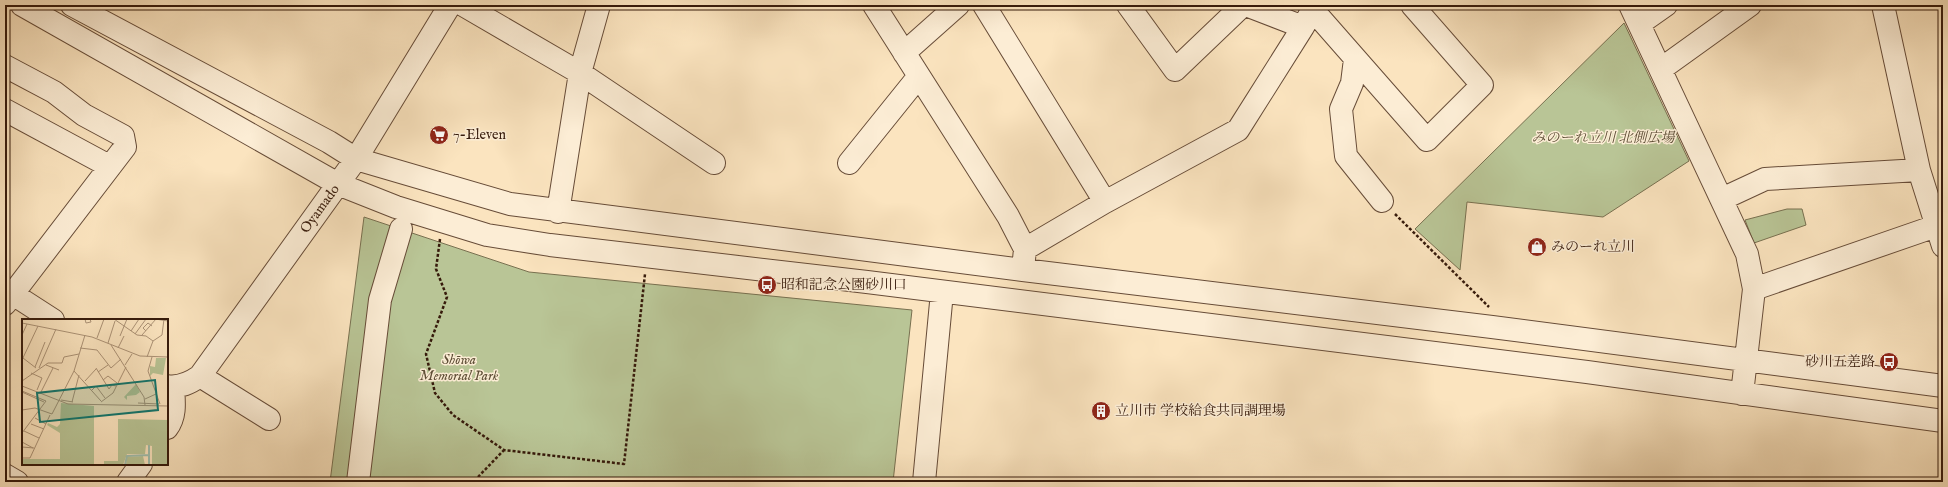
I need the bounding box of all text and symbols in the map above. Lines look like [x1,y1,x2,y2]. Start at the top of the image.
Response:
supermarket icon: 7-Eleven [428,124,450,146]
place label: 7-Eleven [453,126,507,144]
park label: みのーれ立川 北側広場 [1532,129,1676,147]
street label: Oyamado [296,181,344,237]
shop icon: みのーれ立川 [1526,236,1548,258]
place label: みのーれ立川 [1551,238,1635,256]
bus stop icon: 昭和記念公園砂川口 [756,274,778,296]
place label: 昭和記念公園砂川口 [781,276,907,294]
inset map [22,319,168,465]
park label: Shōwa Memorial Park [420,351,499,385]
bus stop icon: 砂川五差路 [1878,351,1900,373]
place label: 砂川五差路 [1805,353,1875,371]
building icon: 立川市 学校給食共同調理場 [1090,400,1112,422]
place label: 立川市 学校給食共同調理場 [1115,402,1286,420]

